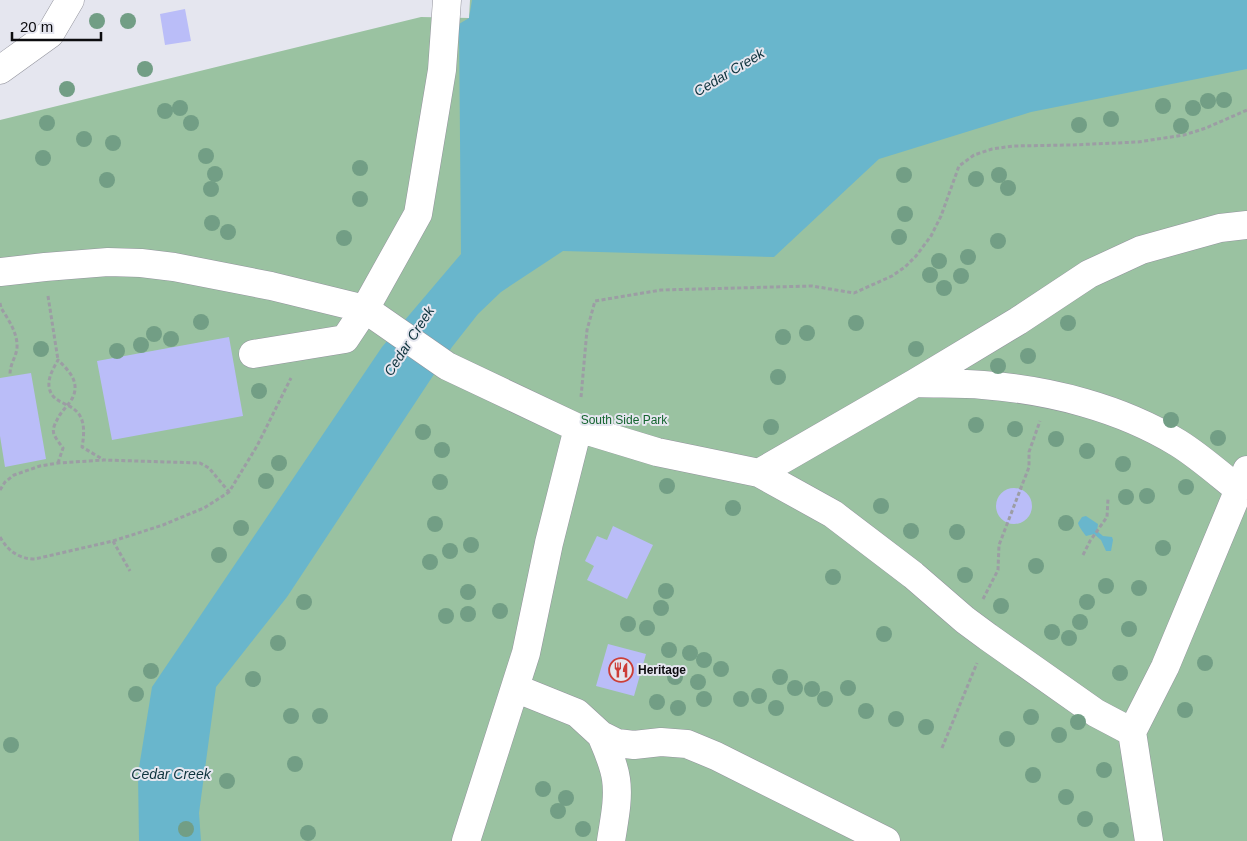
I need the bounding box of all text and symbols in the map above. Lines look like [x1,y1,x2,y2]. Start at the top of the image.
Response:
scale bar [12,10,101,42]
text: 20 m [20,18,53,35]
water label: Cedar Creek [691,44,768,99]
water label: Cedar Creek [381,303,438,379]
park label: South Side Park [581,413,668,427]
restaurant icon: Heritage [608,657,634,683]
place label: Heritage [638,663,686,677]
water label: Cedar Creek [131,766,212,782]

